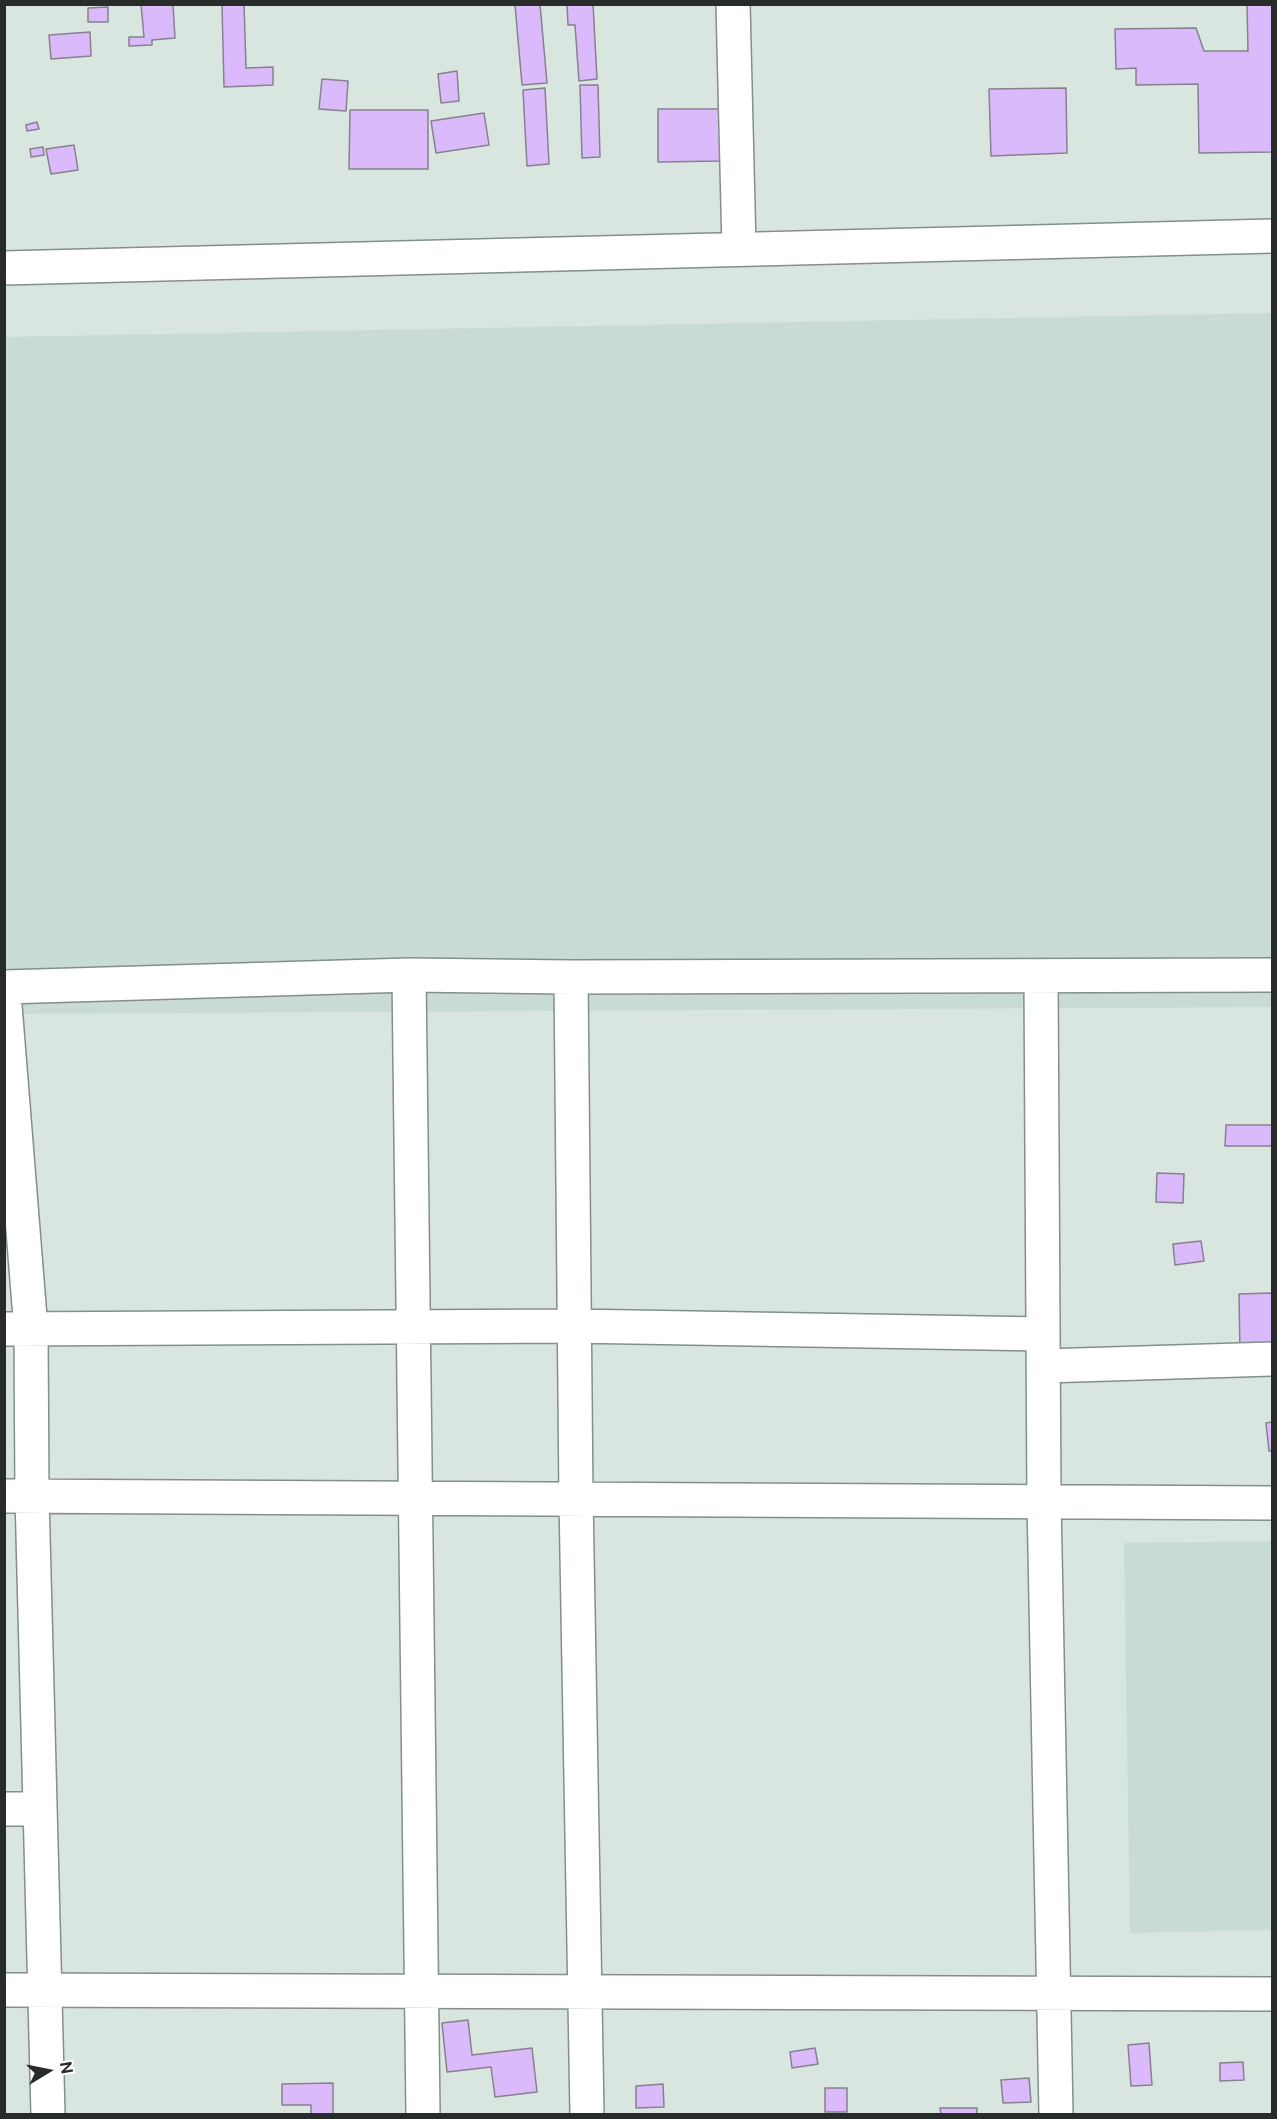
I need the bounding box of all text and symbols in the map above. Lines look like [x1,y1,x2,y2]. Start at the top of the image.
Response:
north arrow [18,2041,78,2101]
text: N [56,2060,77,2076]

